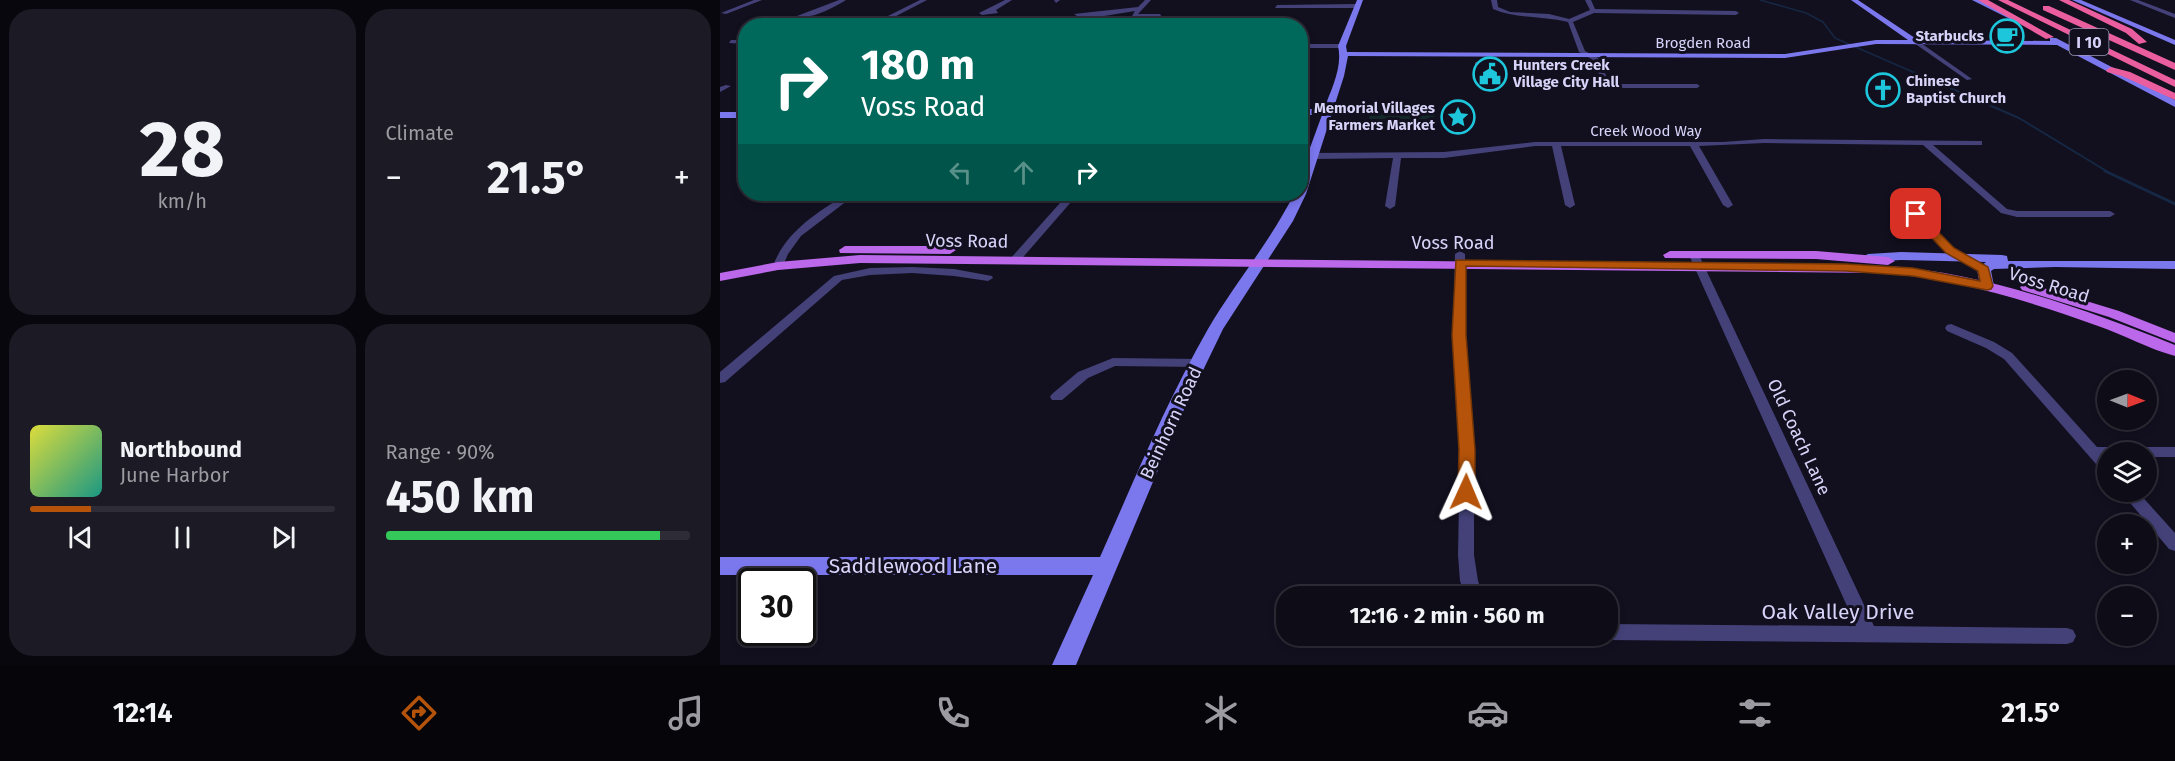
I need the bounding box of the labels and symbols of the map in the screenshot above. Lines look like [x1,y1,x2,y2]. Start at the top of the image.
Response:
cafe icon: Starbucks [1989,18,2025,54]
place label: Starbucks [1915,27,1984,45]
road number: I 10 [2070,29,2108,55]
street label: Brogden Road [1655,34,1751,52]
public building icon: Hunters Creek Village City Hall [1472,56,1508,92]
place label: Hunters Creek Village City Hall [1512,56,1620,91]
church icon: Chinese Baptist Church [1865,72,1901,108]
place label: Chinese Baptist Church [1906,72,2006,107]
place label: Memorial Villages Farmers Market [1314,99,1435,134]
place icon: Memorial Villages Farmers Market [1440,99,1476,135]
street label: Creek Wood Way [1590,122,1702,140]
pin [1890,188,1941,239]
street label: Voss Road [925,229,1009,253]
street label: Voss Road [1412,232,1494,254]
street label: Voss Road [2006,262,2092,308]
street label: Beinhorn Road [1135,363,1207,483]
north arrow [2097,370,2157,430]
street label: Old Coach Lane [1762,375,1836,499]
position arrow [1434,460,1498,524]
street label: Saddlewood Lane [829,553,997,579]
speed limit sign: 30 [738,568,816,646]
street label: Oak Valley Drive [1762,599,1914,625]

